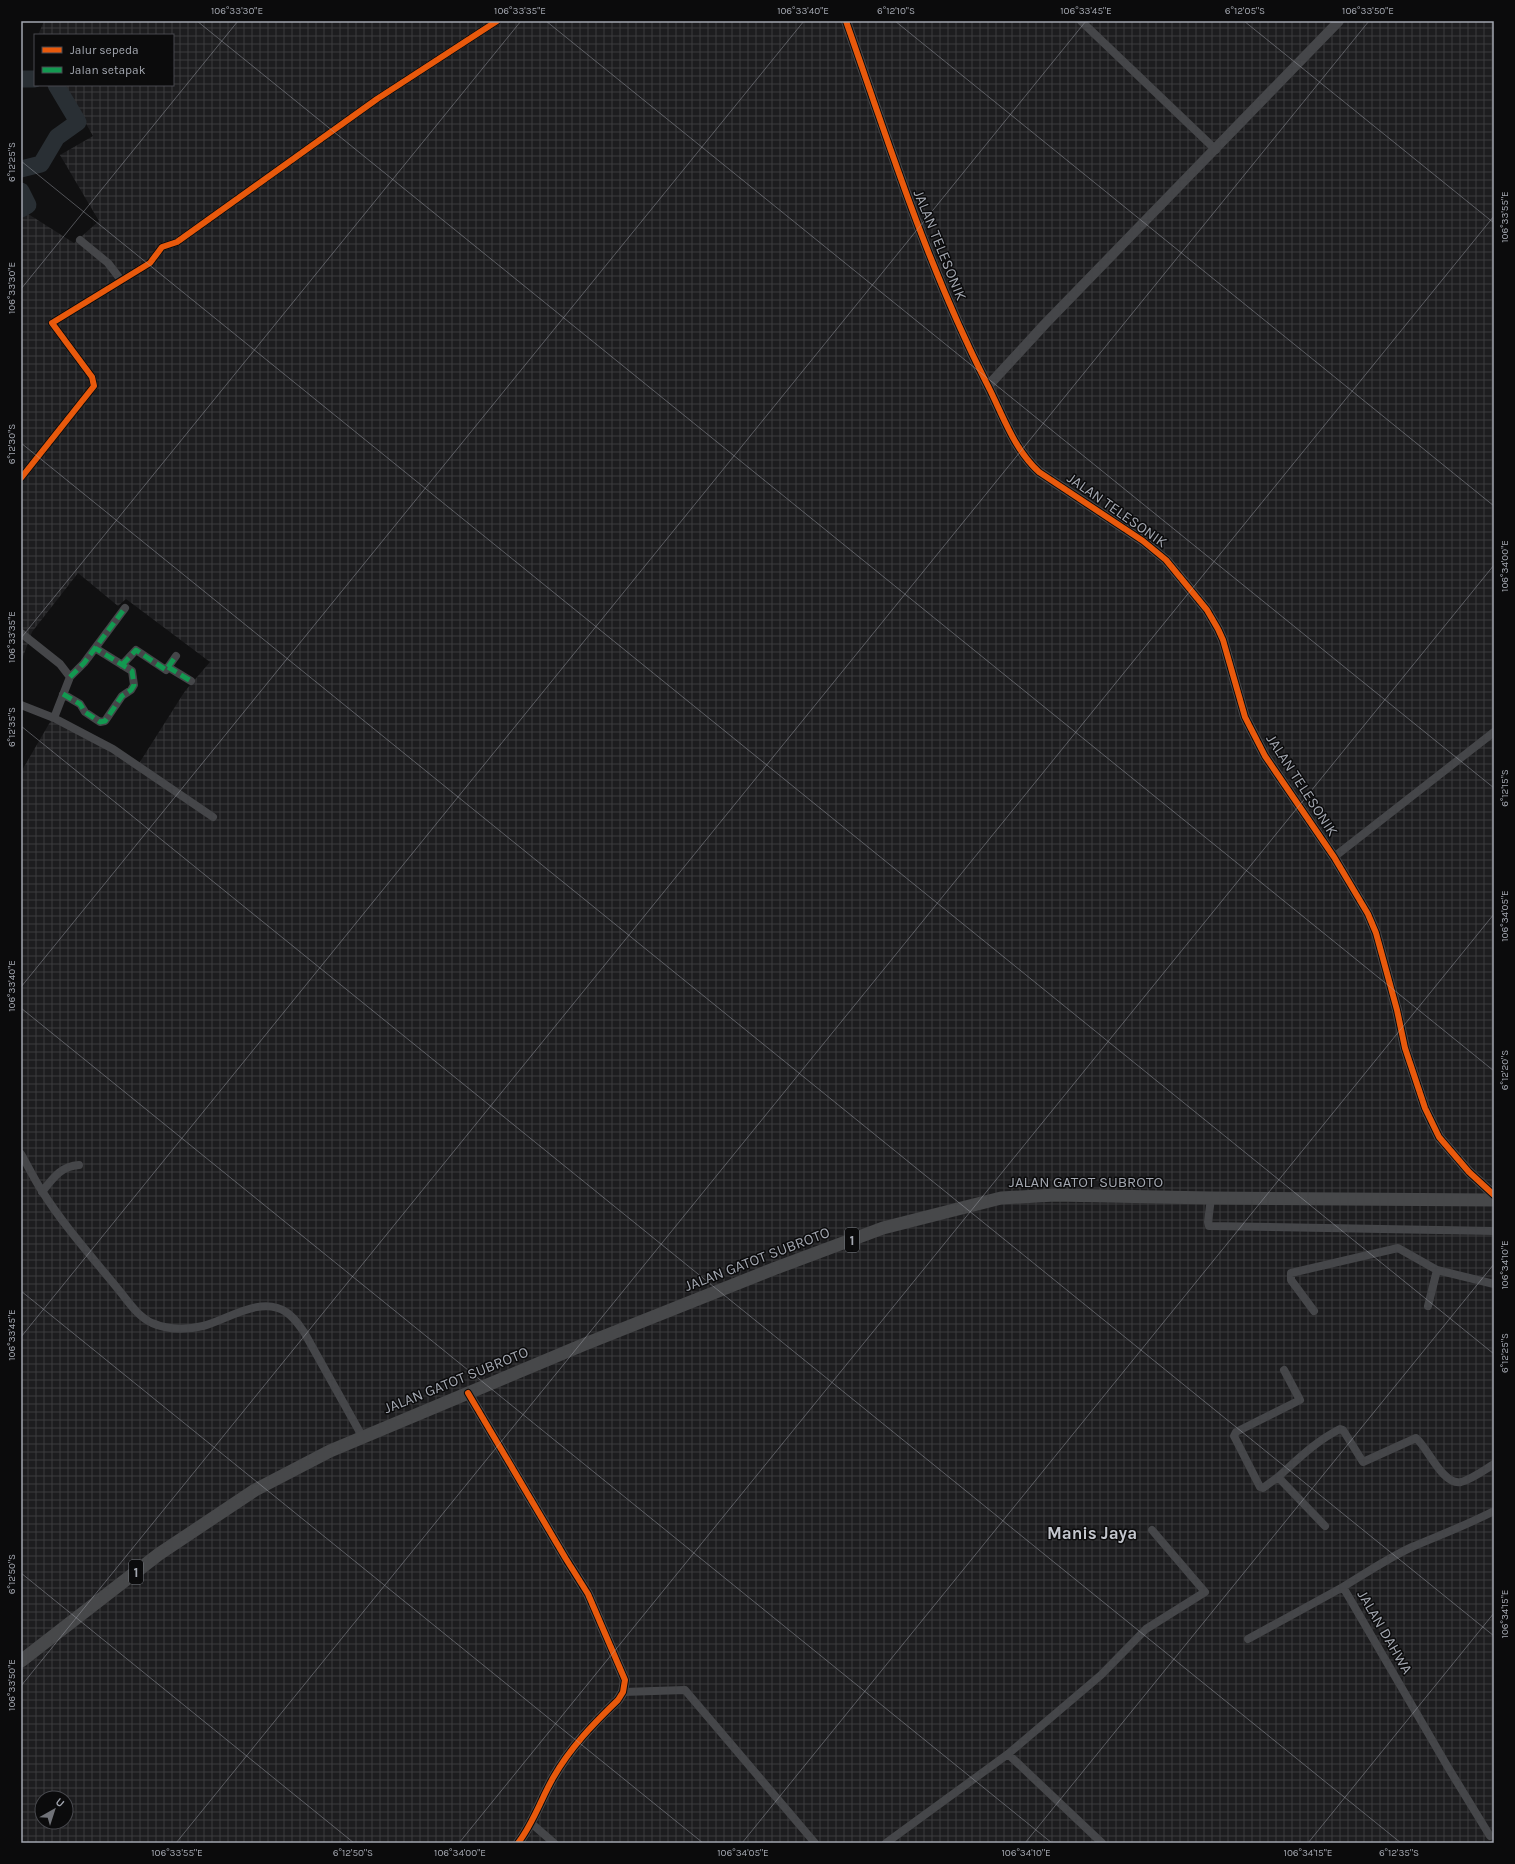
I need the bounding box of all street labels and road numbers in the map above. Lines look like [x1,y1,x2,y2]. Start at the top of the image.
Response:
street label: JALAN TELESONIK [910,187,970,303]
street label: JALAN TELESONIK [1064,469,1170,551]
street label: JALAN TELESONIK [1262,731,1342,839]
street label: JALAN GATOT SUBROTO [1009,1173,1163,1191]
street label: JALAN GATOT SUBROTO [682,1223,832,1295]
road number: 1 [845,1228,859,1252]
street label: JALAN GATOT SUBROTO [381,1343,531,1417]
road number: 1 [129,1560,143,1584]
street label: JALAN DAHWA [1354,1587,1417,1678]

